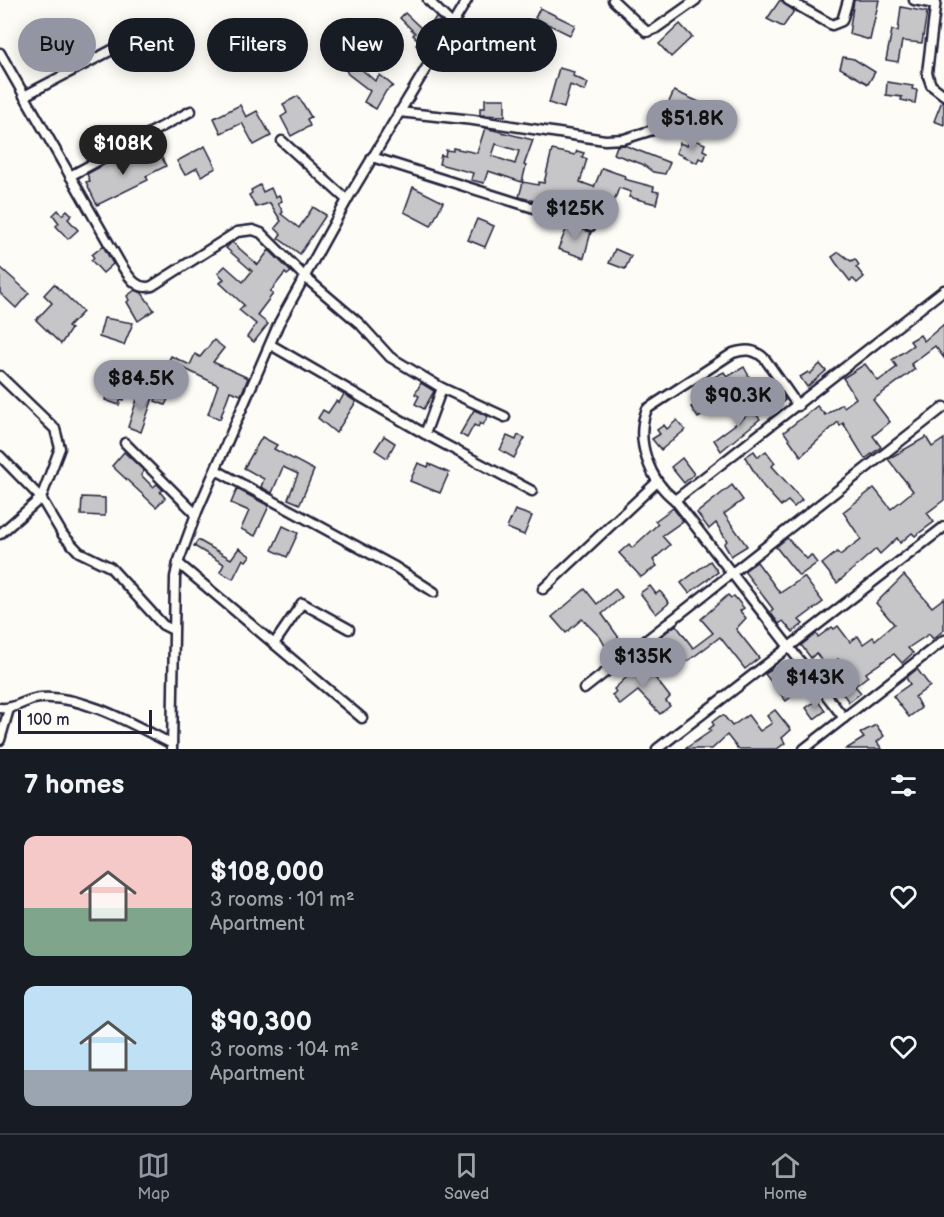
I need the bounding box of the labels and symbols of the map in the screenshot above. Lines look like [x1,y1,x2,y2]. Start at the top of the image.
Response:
pin: $51.8K [643,100,741,151]
pin: $108K [81,125,165,176]
pin: $125K [533,190,617,241]
pin: $84.5K [92,360,190,411]
pin: $90.3K [689,377,787,428]
pin: $135K [601,638,685,689]
pin: $143K [773,659,857,710]
scale bar [18,707,152,734]

